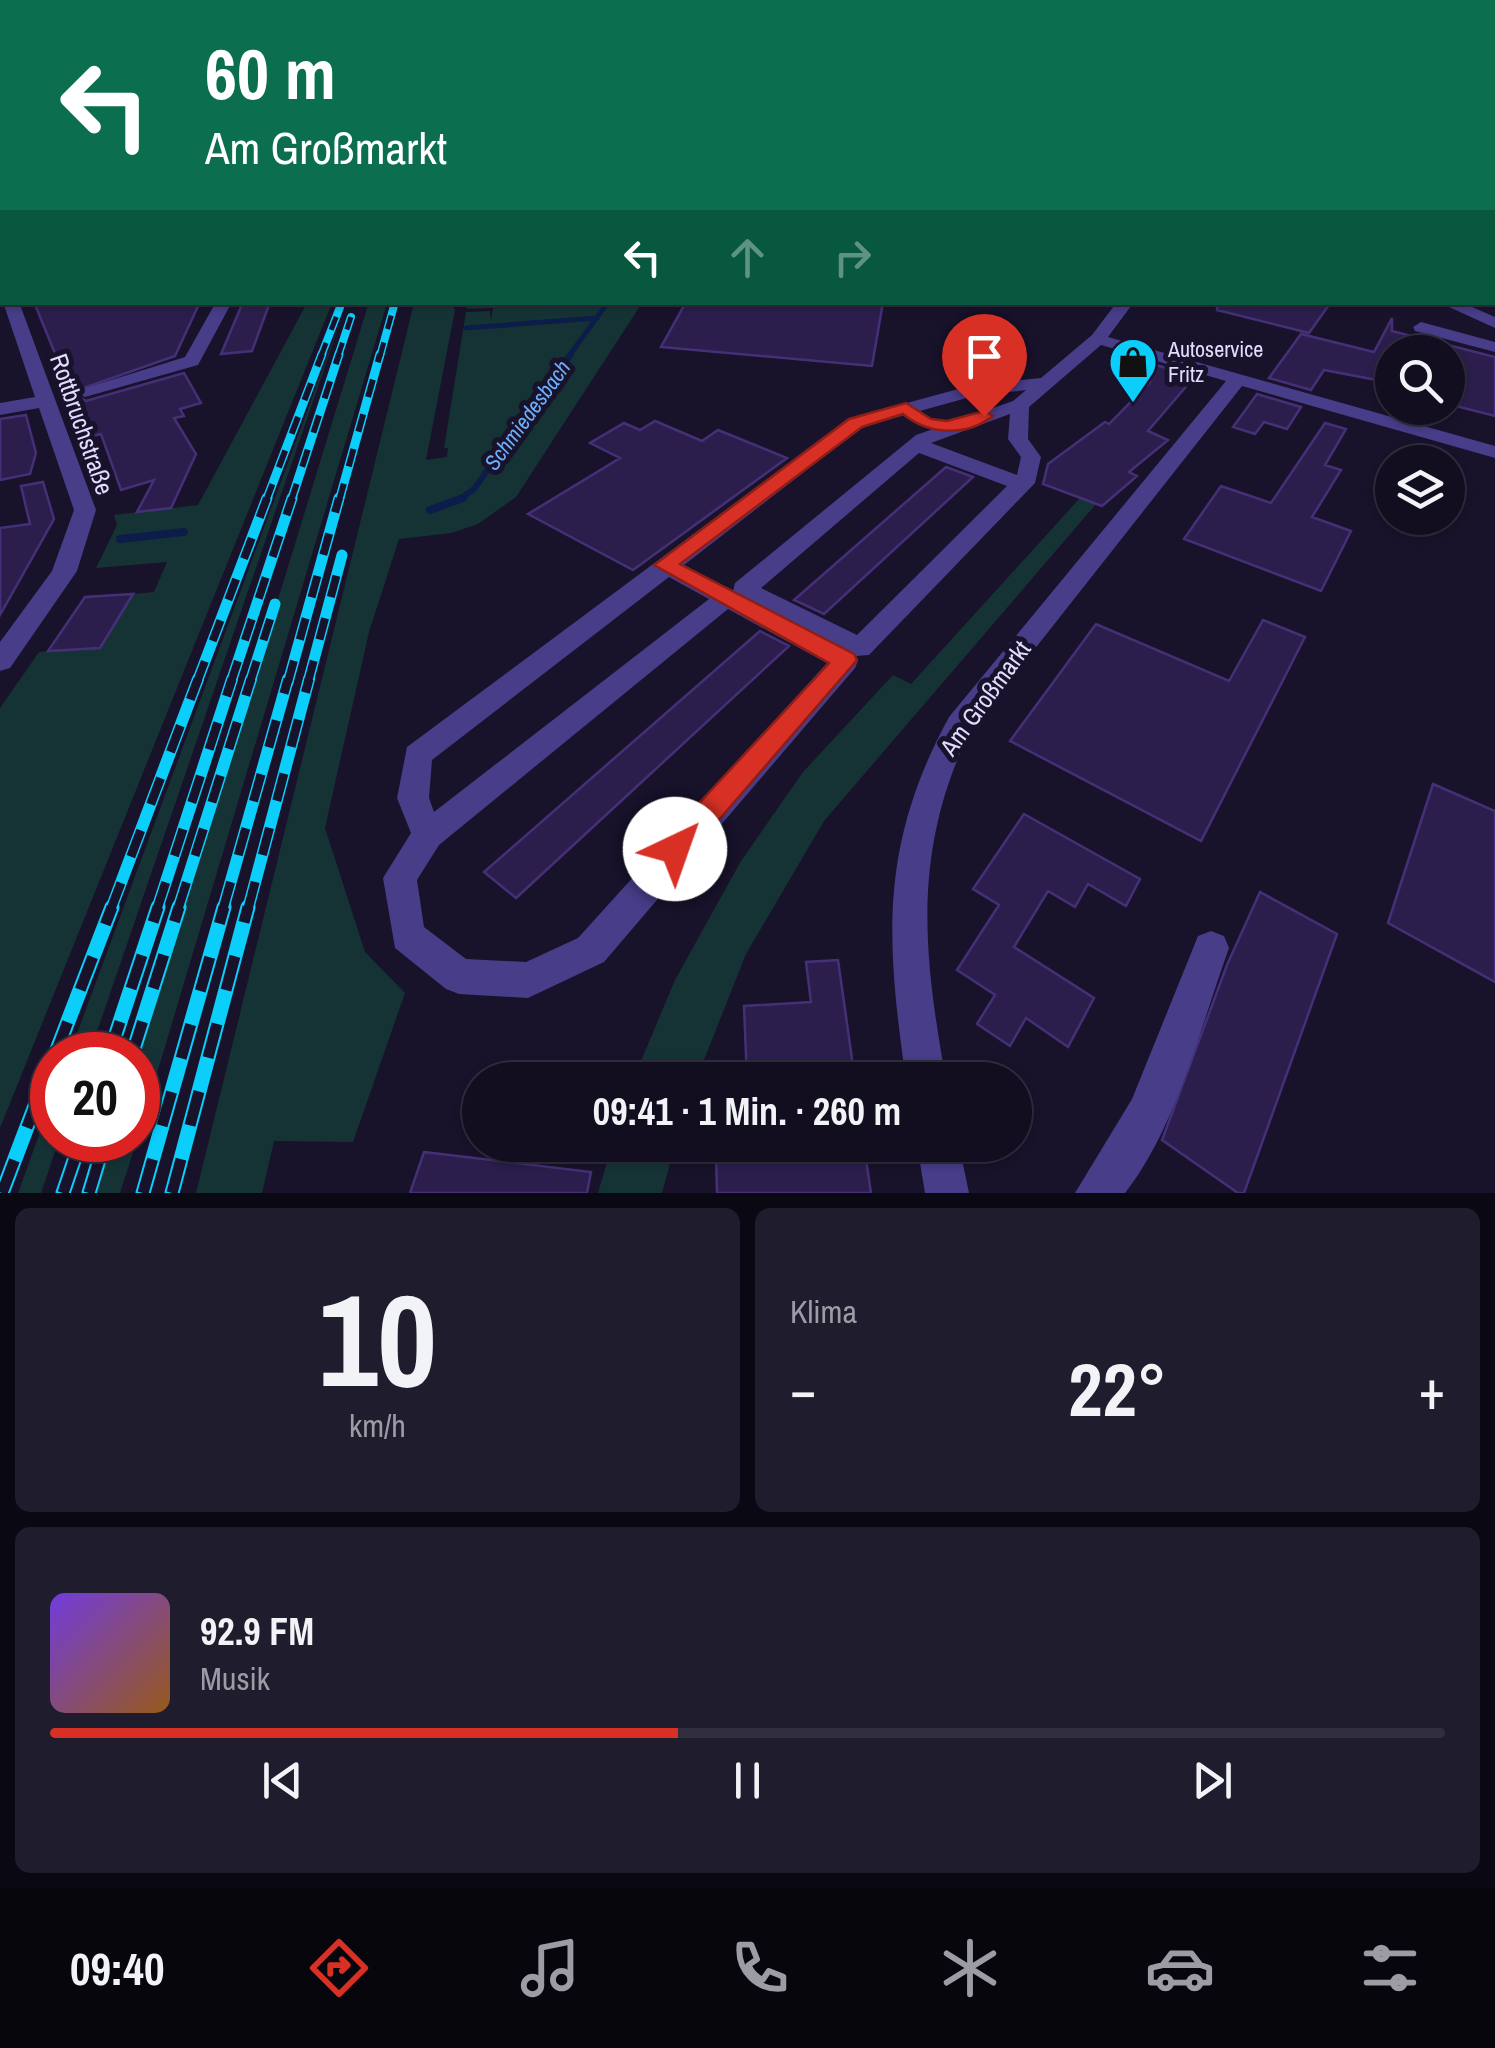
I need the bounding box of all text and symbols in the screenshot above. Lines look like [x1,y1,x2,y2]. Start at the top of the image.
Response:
text: 60 m [205,27,336,121]
icon: left [40,40,170,170]
text: Am Großmarkt [205,117,447,178]
icon: left [615,230,670,285]
icon: ahead [720,230,775,285]
icon: right [825,230,880,285]
pin [942,314,1027,417]
icon: arrive [957,329,1012,384]
place label: Autoservice Fritz [1167,334,1263,389]
map controls [1375,335,1465,535]
button: search [1375,335,1465,425]
shop icon: Autoservice Fritz [1107,336,1159,404]
street label: Rottbruchstraße [42,349,122,499]
water label: Schmiedesbach [477,354,577,476]
button: layers [1375,445,1465,535]
street label: Am Großmarkt [931,633,1038,763]
position arrow [623,797,727,901]
speed limit sign: 20 [30,1032,160,1162]
text: 09:41 · 1 Min. · 260 m [593,1086,901,1137]
text: 10 [318,1251,437,1427]
text: Klima [790,1290,857,1333]
text: 22° [1068,1338,1167,1439]
text: − [790,1352,816,1426]
text: + [1419,1352,1445,1426]
text: km/h [349,1404,406,1447]
text: 92.9 FM [200,1606,314,1657]
text: Musik [200,1657,270,1700]
icon: previous [255,1753,310,1808]
icon: pause [720,1753,775,1808]
icon: next [1185,1753,1240,1808]
icon: directions [304,1933,374,2003]
icon: music [515,1933,585,2003]
icon: phone [725,1933,795,2003]
icon: climate [935,1933,1005,2003]
icon: car [1145,1933,1215,2003]
icon: filters [1355,1933,1425,2003]
text: 09:40 [70,1938,164,1999]

